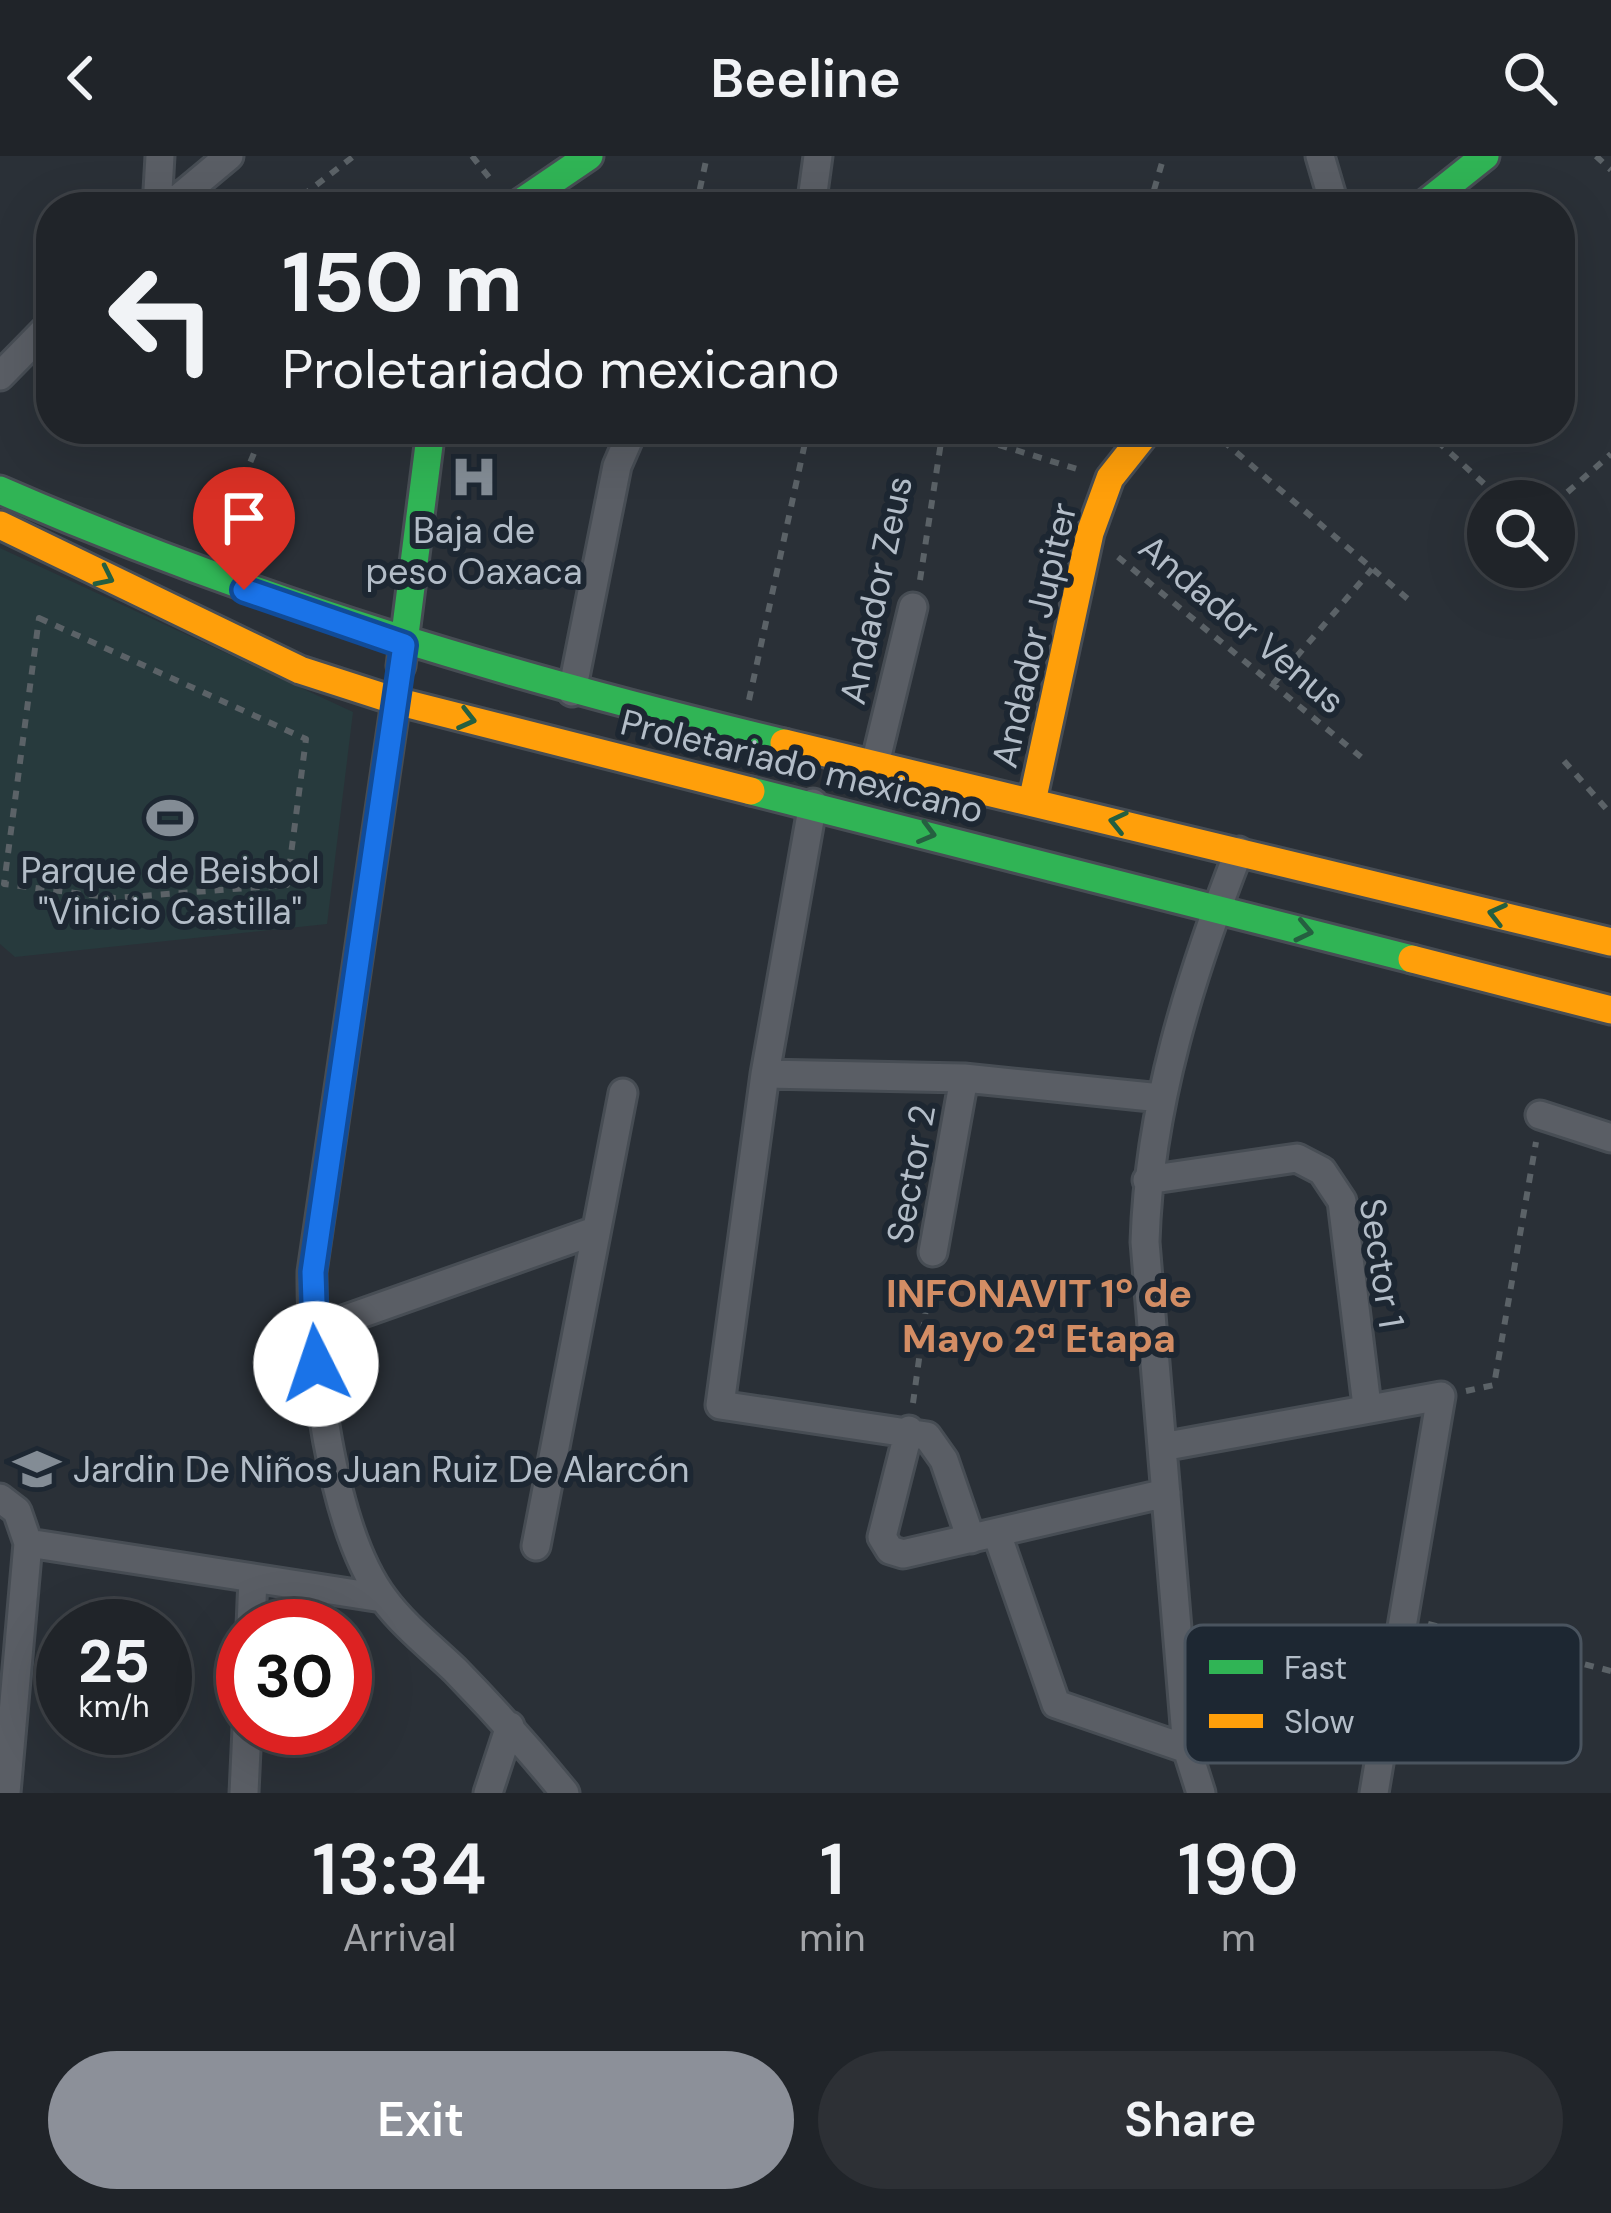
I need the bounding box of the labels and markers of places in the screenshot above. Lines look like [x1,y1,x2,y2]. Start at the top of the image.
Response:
hospital icon: Baja de peso Oaxaca [449,452,499,502]
pin [193,467,295,590]
place label: Baja de peso Oaxaca [366,507,582,595]
sports icon: Parque de Beisbol "Vinicio Castilla" [145,793,195,843]
place label: Parque de Beisbol "Vinicio Castilla" [21,847,319,935]
school or university icon: Jardin De Niños Juan Ruiz De Alarcón [12,1444,62,1494]
place label: Jardin De Niños Juan Ruiz De Alarcón [73,1446,689,1493]

